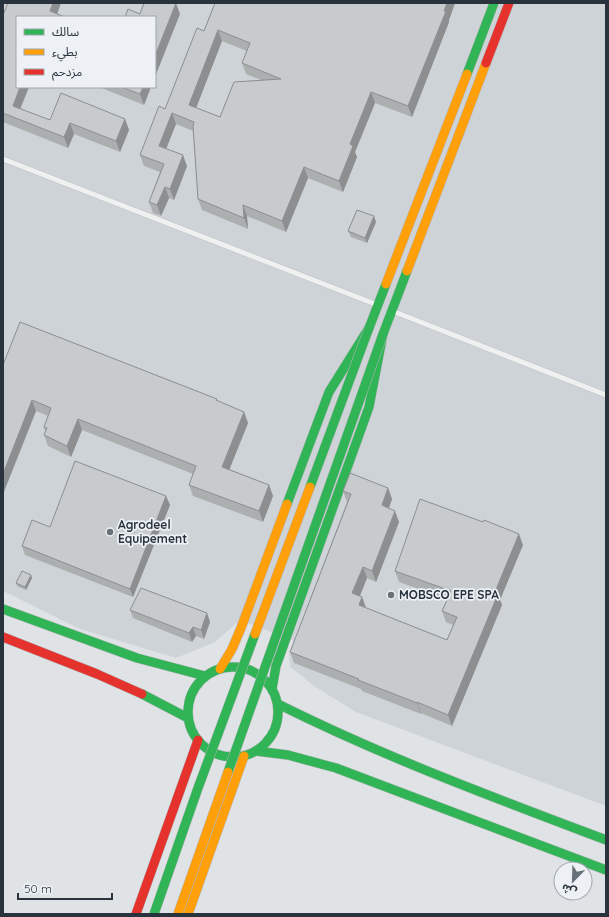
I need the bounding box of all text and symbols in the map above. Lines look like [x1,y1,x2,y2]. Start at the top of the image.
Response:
legend [16,16,156,88]
text: سالك [52,24,79,39]
text: بطيء [52,44,78,62]
text: مزدحم [52,64,82,81]
place label: Agrodeel Equipement [118,517,187,546]
marker: Agrodeel Equipement [105,527,115,537]
place label: MOBSCO EPE SPA [399,587,499,602]
marker: MOBSCO EPE SPA [386,590,396,600]
north arrow [553,861,593,901]
scale bar [18,875,112,901]
text: 50 m [24,881,52,896]
text: ش [559,881,579,900]

